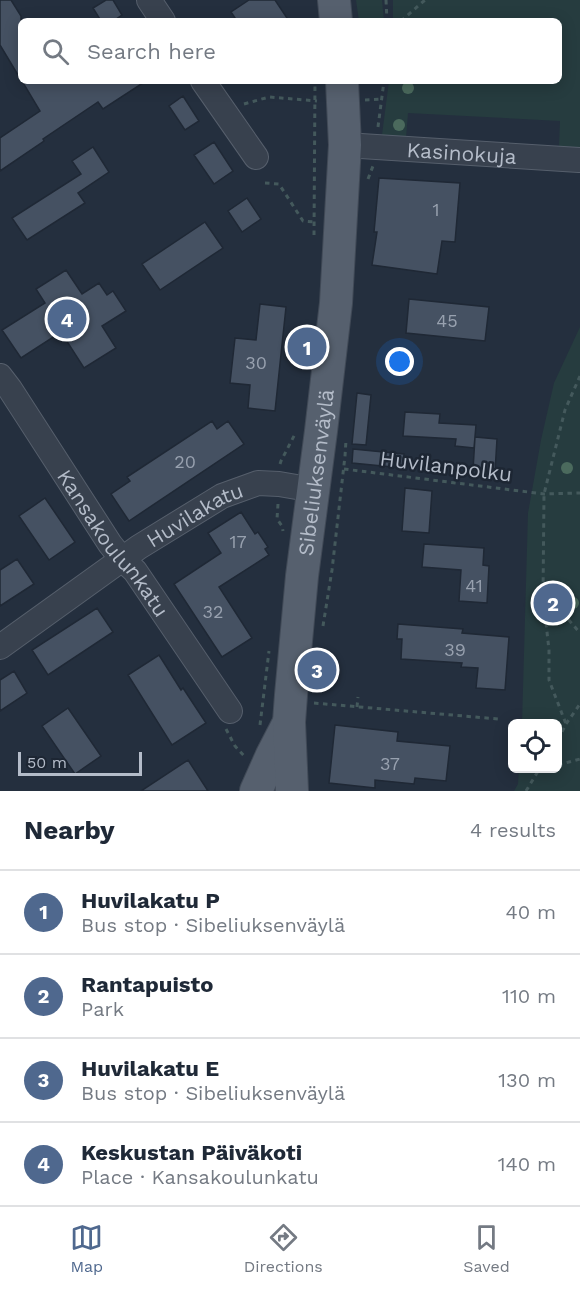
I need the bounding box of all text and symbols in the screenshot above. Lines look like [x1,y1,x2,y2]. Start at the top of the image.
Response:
search box [18,18,562,84]
icon: search [39,35,72,68]
text: Search here [87,39,216,64]
street label: Kasinokuja [406,136,518,168]
house number: 1 [432,199,440,220]
pin: 4 [48,296,86,342]
house number: 45 [436,310,458,331]
pin: 1 [288,324,326,370]
your location [385,347,414,376]
house number: 30 [245,352,267,373]
street label: Sibeliuksenväylä [292,388,338,557]
street label: Huvilanpolku [378,445,514,487]
house number: 20 [174,451,196,472]
street label: Kansakoulunkatu [52,464,175,621]
street label: Huvilakatu [142,477,246,552]
house number: 17 [229,531,247,552]
house number: 41 [465,575,483,596]
pin: 2 [534,580,572,626]
house number: 32 [203,601,224,622]
house number: 39 [444,639,466,660]
pin: 3 [298,648,336,692]
map controls [508,719,562,773]
button: locate [508,719,562,773]
scale bar [18,749,142,776]
text: 50 m [27,753,67,772]
house number: 37 [380,753,400,774]
text: Nearby [24,815,115,845]
text: 4 results [470,818,556,842]
text: Huvilakatu P [81,888,220,913]
text: 1 [39,900,48,924]
text: 40 m [505,900,556,924]
text: Bus stop · Sibeliuksenväylä [81,913,345,937]
text: Rantapuisto [81,972,213,997]
text: 2 [38,984,49,1008]
text: 110 m [502,984,556,1008]
text: Park [81,997,124,1021]
text: Huvilakatu E [81,1056,219,1081]
text: 3 [38,1068,49,1092]
text: 130 m [498,1068,556,1092]
text: Bus stop · Sibeliuksenväylä [81,1081,345,1105]
text: Keskustan Päiväkoti [81,1140,302,1165]
text: 4 [37,1152,50,1176]
text: 140 m [498,1152,556,1176]
text: Place · Kansakoulunkatu [81,1165,319,1189]
tab: Map [70,1221,103,1276]
tab: Directions [244,1221,323,1276]
tab: Saved [463,1221,510,1276]

